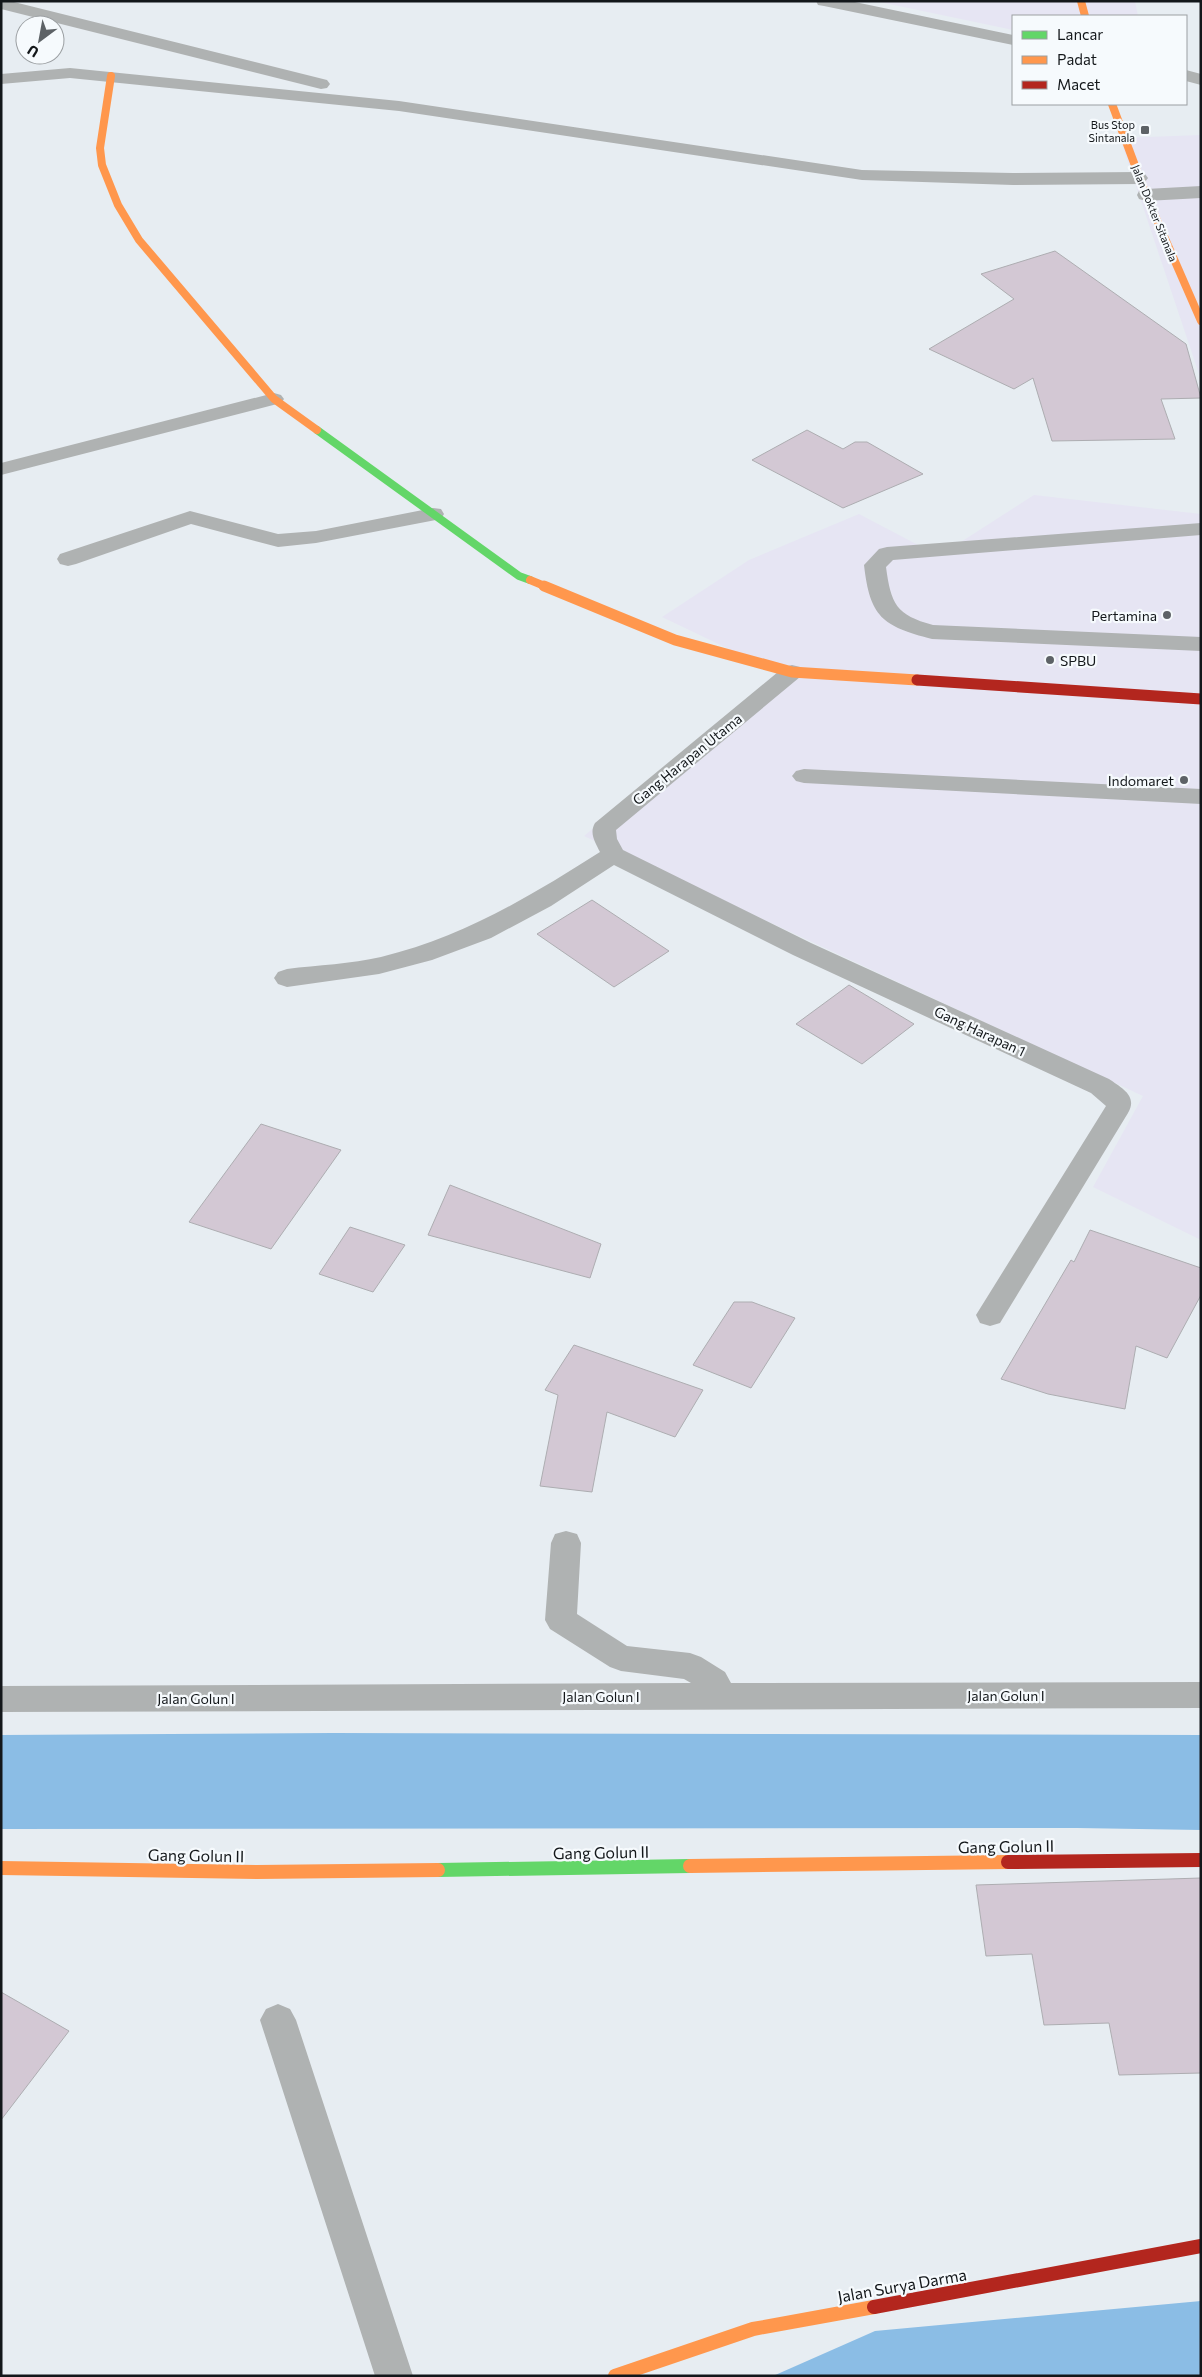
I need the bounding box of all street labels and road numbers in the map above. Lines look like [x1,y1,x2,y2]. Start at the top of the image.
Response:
street label: Jalan Dokter Sitanala [1129,163,1180,264]
street label: Gang Harapan Utama [629,710,745,808]
street label: Gang Harapan 1 [932,1002,1028,1060]
street label: Jalan Golun I [967,1687,1045,1704]
street label: Jalan Golun I [562,1688,640,1705]
street label: Jalan Golun I [157,1690,235,1707]
street label: Gang Golun II [958,1836,1054,1856]
street label: Gang Golun II [553,1842,649,1862]
street label: Gang Golun II [148,1845,244,1865]
street label: Jalan Surya Darma [836,2264,968,2306]

